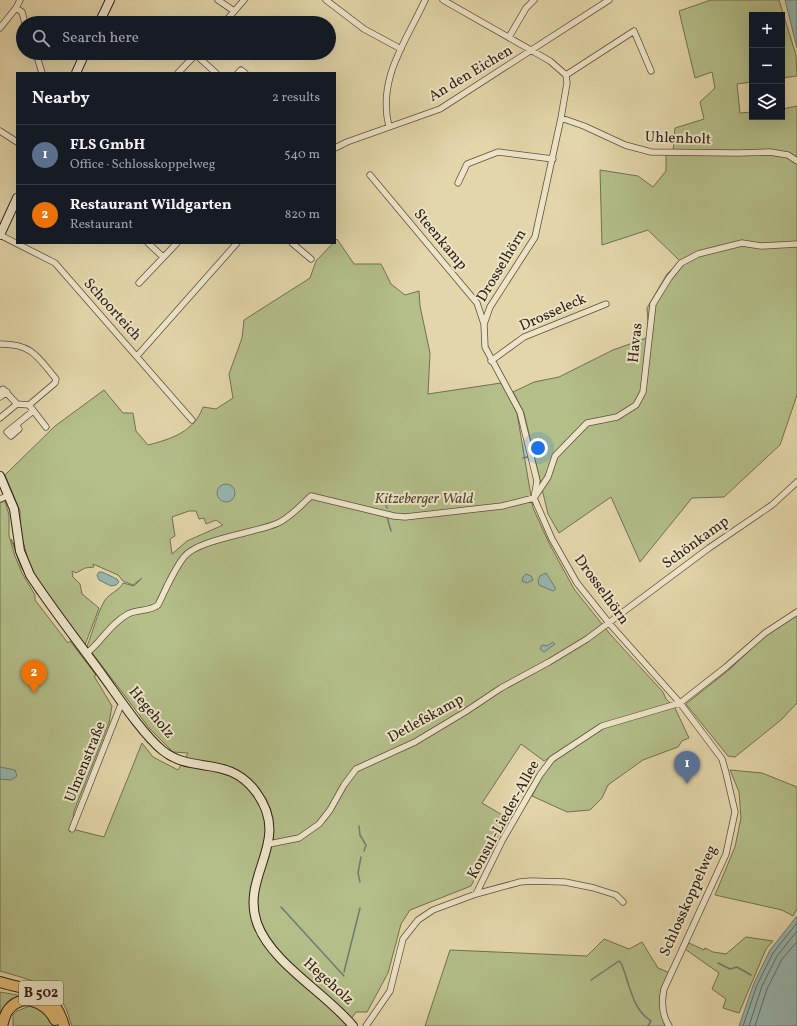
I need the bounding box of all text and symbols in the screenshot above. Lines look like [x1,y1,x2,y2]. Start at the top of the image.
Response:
map controls [749,12,785,120]
button: + [749,12,785,48]
search box [16,16,336,60]
icon: search [30,27,52,49]
text: Search here [62,28,139,49]
street label: An den Eichen [425,41,517,107]
button: − [749,48,785,84]
button: layers [749,84,785,120]
text: Nearby [32,87,90,110]
text: 2 results [272,89,320,107]
street label: Uhlenholt [645,127,711,151]
text: FLS GmbH [70,135,145,156]
text: 1 [42,146,48,164]
text: 540 m [284,146,320,164]
text: Office · Schlosskoppelweg [70,156,215,174]
text: Restaurant Wildgarten [70,195,232,216]
street label: Steenkamp [408,205,472,275]
text: 2 [42,206,48,224]
text: 820 m [285,206,320,224]
text: Restaurant [70,216,133,234]
street label: Drosselhörn [472,225,532,306]
street label: Schoorteich [78,274,146,346]
street label: Drosseleck [516,289,590,337]
street label: Havas [623,322,649,364]
your location [528,438,548,458]
park label: Kitzeberger Wald [375,489,473,510]
street label: Schönkamp [658,512,734,574]
street label: Drosselhörn [568,551,634,629]
pin: 2 [21,660,47,693]
street label: Hegeholz [123,683,179,743]
street label: Detlefskamp [384,689,468,749]
street label: Ulmenstraße [60,718,112,806]
pin: 1 [674,751,700,784]
street label: Konsul-Lieder-Allee [463,757,545,883]
street label: Schlosskoppelweg [655,842,723,960]
street label: Hegeholz [298,953,358,1011]
road number: B 502 [19,981,63,1005]

